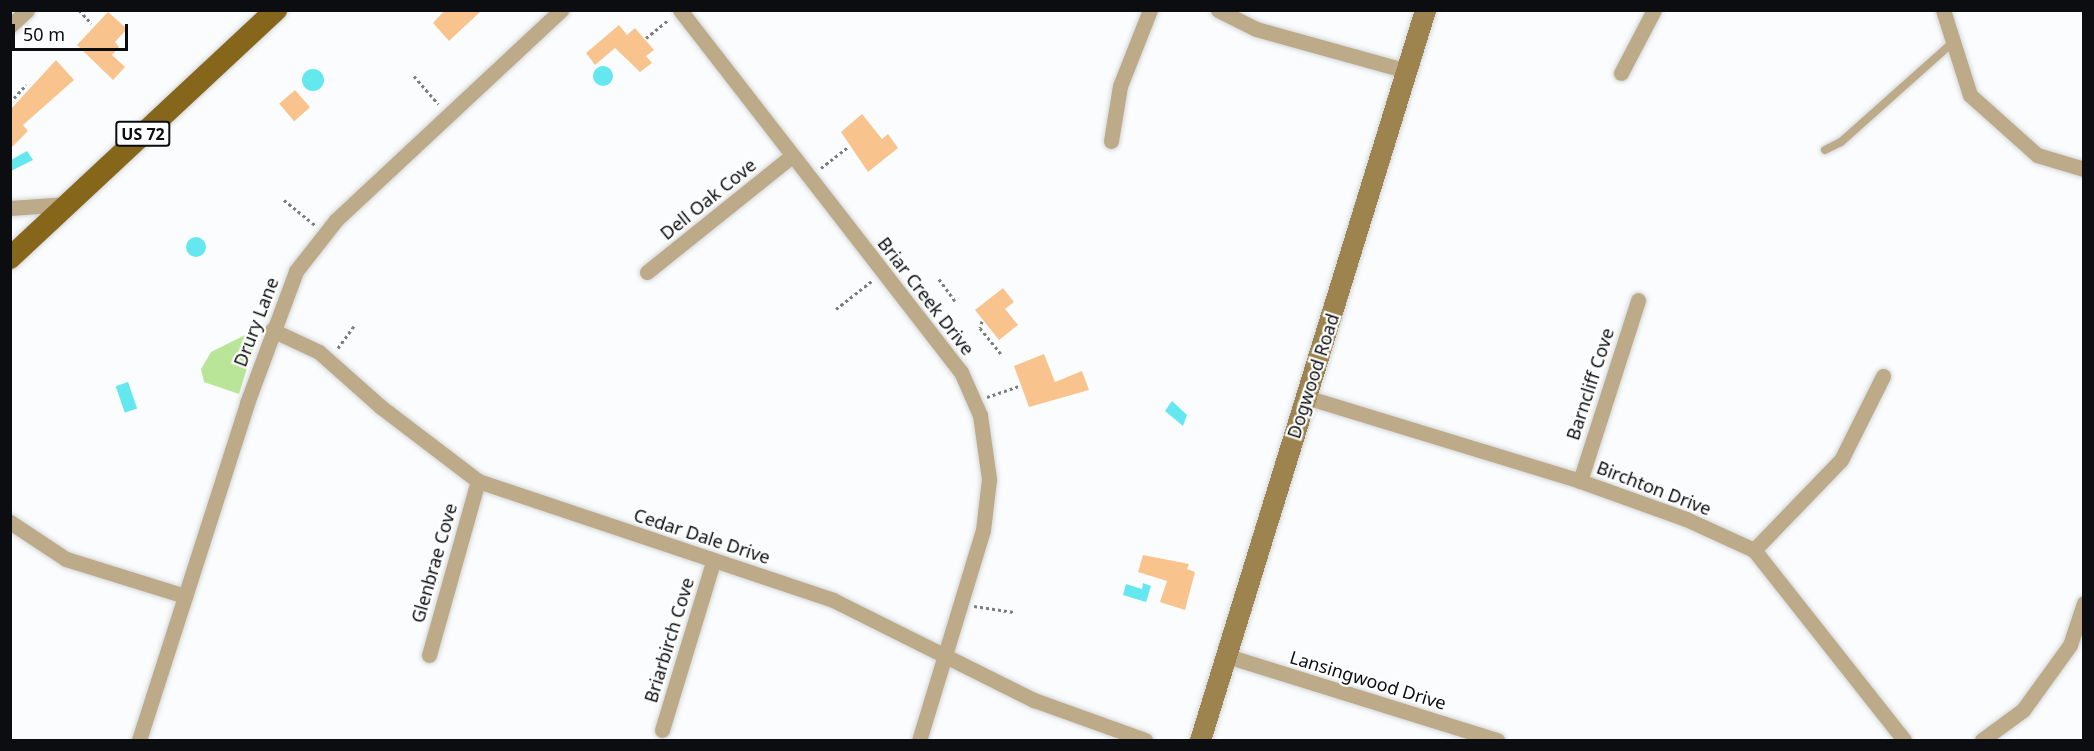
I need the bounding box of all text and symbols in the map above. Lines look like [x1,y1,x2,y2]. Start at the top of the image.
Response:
scale bar [15,12,130,50]
text: 50 m [23,22,65,46]
road number: US 72 [114,121,172,147]
street label: Dell Oak Cove [656,154,760,244]
street label: Briar Creek Drive [873,233,979,359]
street label: Drury Lane [229,274,283,370]
street label: Dogwood Road [1283,311,1343,441]
street label: Barncliff Cove [1562,325,1618,443]
street label: Birchton Drive [1594,456,1714,520]
street label: Glenbrae Cove [407,501,461,625]
street label: Cedar Dale Drive [631,504,773,568]
street label: Briarbirch Cove [640,575,698,705]
street label: Lansingwood Drive [1287,646,1449,714]

